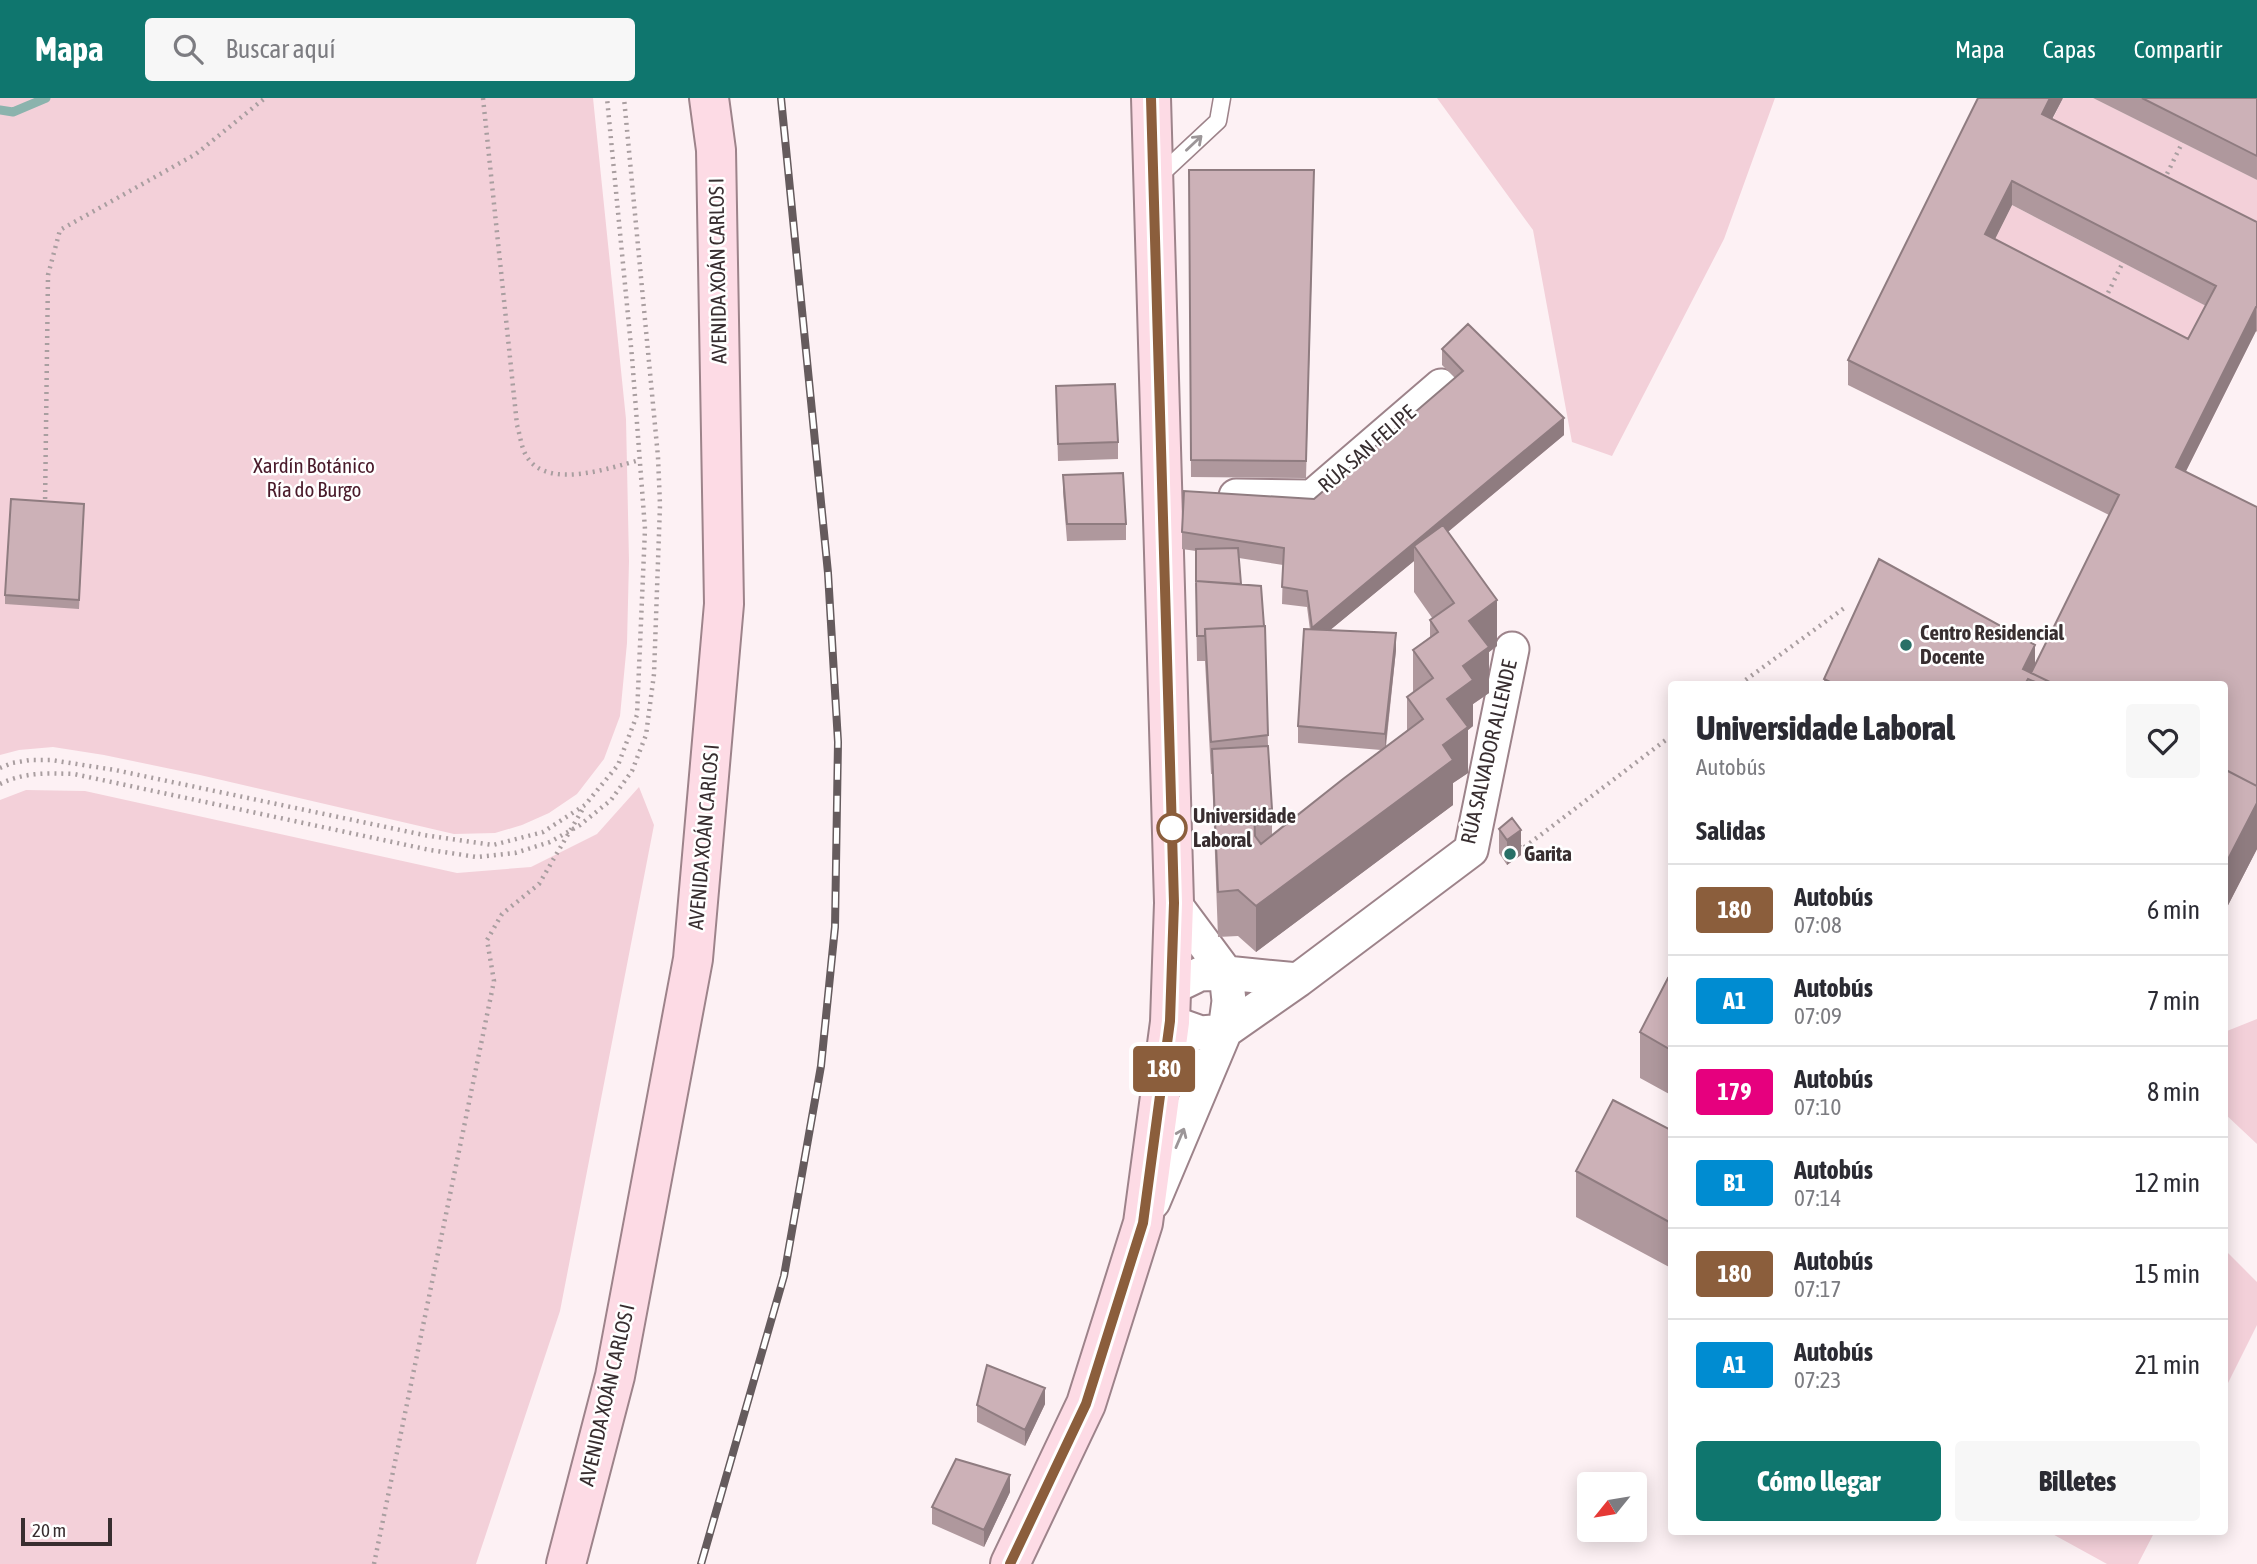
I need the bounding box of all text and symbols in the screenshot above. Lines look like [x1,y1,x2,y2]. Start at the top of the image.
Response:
search box [145,18,635,81]
text: Mapa [35,30,103,68]
icon: search [169,30,207,68]
text: Buscar aquí [225,34,335,64]
text: Mapa [1955,36,2005,63]
text: Capas [2043,36,2096,63]
text: Compartir [2134,36,2222,63]
one-way arrow [1186,135,1203,152]
street label: AVENIDA XOÁN CARLOS I [703,178,731,364]
street label: RÚA SAN FELIPE [1313,400,1420,497]
park label: Xardín Botánico Ría do Burgo [253,453,375,501]
place label: Centro Residencial Docente [1920,620,2064,668]
marker: Centro Residencial Docente [1898,637,1914,653]
street label: RÚA SALVADOR ALLENDE [1455,657,1521,846]
button: heart [2126,704,2200,778]
text: Universidade Laboral [1696,709,1955,747]
street label: AVENIDA XOÁN CARLOS I [683,743,723,931]
text: Autobús [1696,754,1766,780]
place label: Universidade Laboral [1193,803,1296,851]
marker: Universidade Laboral [1157,813,1187,843]
text: Salidas [1696,816,1765,846]
place label: Garita [1524,841,1572,865]
marker: Garita [1502,846,1518,862]
text: Autobús [1794,882,1873,912]
text: 6 min [2147,895,2200,925]
text: 180 [1718,896,1751,923]
text: 07:08 [1794,912,1842,938]
text: Autobús [1794,973,1873,1003]
text: 7 min [2147,986,2200,1016]
text: A1 [1723,987,1746,1014]
text: 07:09 [1794,1003,1842,1029]
line badge: 180 [1124,1046,1204,1092]
text: 180 [1147,1055,1181,1082]
text: Autobús [1794,1064,1873,1094]
text: 8 min [2147,1077,2200,1107]
text: 179 [1718,1078,1751,1105]
text: 07:10 [1794,1094,1841,1120]
one-way arrow [1174,1128,1187,1150]
text: Autobús [1794,1155,1873,1185]
text: 12 min [2135,1168,2200,1198]
text: B1 [1723,1169,1746,1196]
text: 07:14 [1794,1185,1841,1211]
text: Autobús [1794,1246,1873,1276]
text: 15 min [2135,1259,2200,1289]
text: 180 [1718,1260,1751,1287]
text: 07:17 [1794,1276,1841,1302]
street label: AVENIDA XOÁN CARLOS I [573,1301,639,1488]
text: Autobús [1794,1337,1873,1367]
text: 21 min [2135,1350,2200,1380]
text: A1 [1723,1351,1746,1378]
text: 07:23 [1794,1367,1841,1393]
button: Cómo llegar [1696,1441,1941,1521]
button: Billetes [1955,1441,2200,1521]
north arrow [1577,1472,1647,1542]
map controls [1577,1472,1647,1542]
scale bar [21,1515,112,1547]
text: 20 m [32,1519,66,1541]

